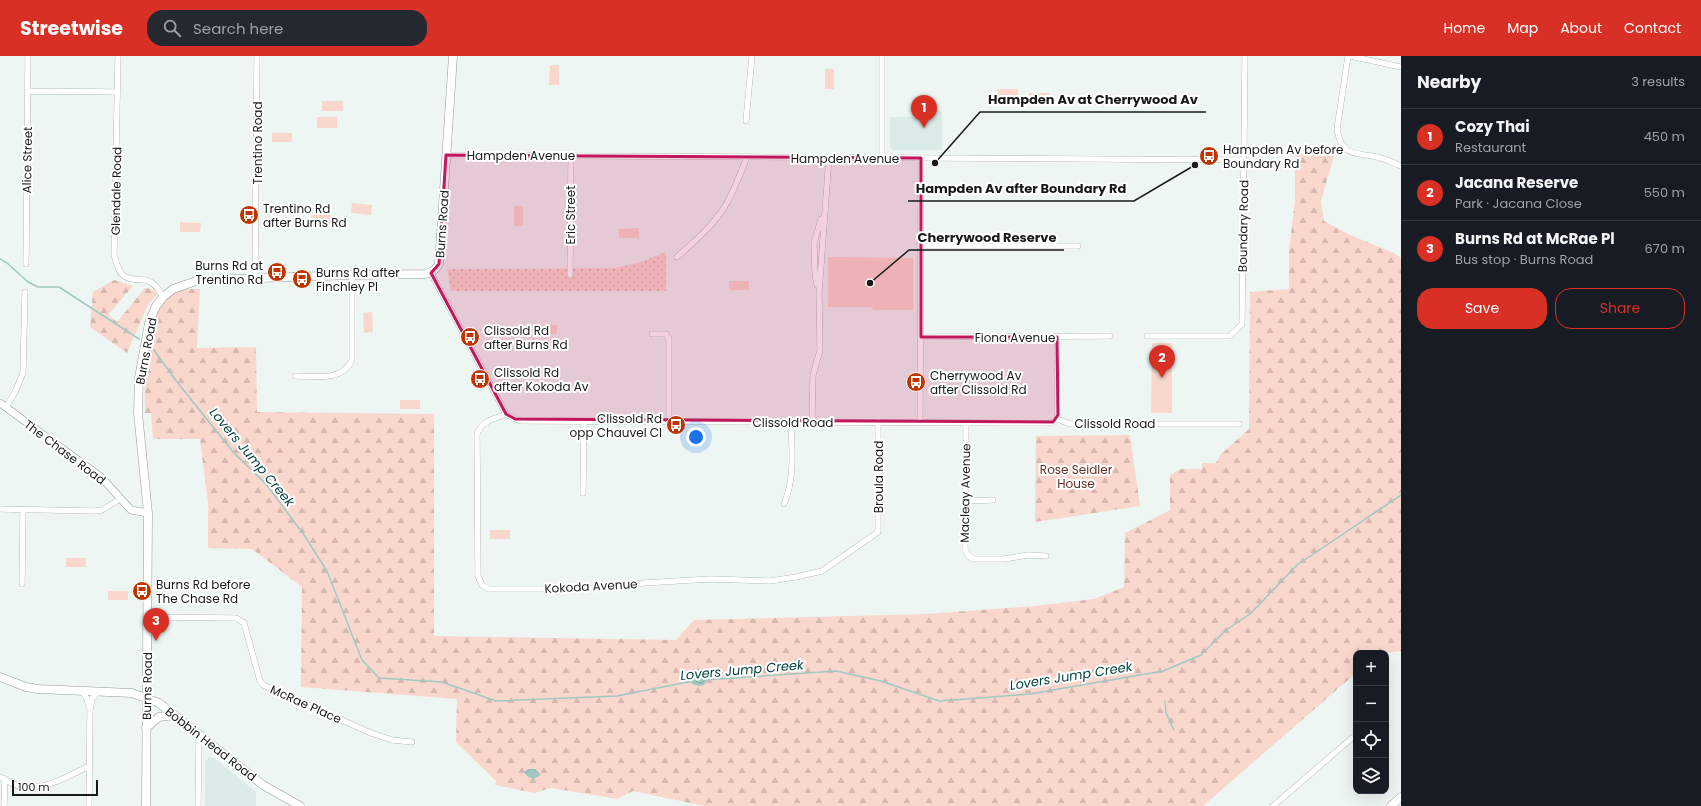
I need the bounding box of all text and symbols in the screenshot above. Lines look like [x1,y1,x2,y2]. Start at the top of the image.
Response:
search box [147,10,427,46]
text: Streetwise [20,15,123,42]
icon: search [161,17,183,39]
text: Search here [193,18,283,39]
text: Home [1443,18,1485,38]
text: Map [1507,18,1538,38]
text: About [1560,18,1602,38]
text: Contact [1624,18,1681,38]
text: Nearby [1417,70,1481,94]
text: 3 results [1631,72,1685,91]
callout: Hampden Av at Cherrywood Av [980,87,1206,112]
text: Hampden Av at Cherrywood Av [988,90,1199,109]
pin: 1 [911,95,937,128]
street label: Trentino Road [249,101,266,185]
text: Cozy Thai [1455,116,1530,137]
street label: Alice Street [18,126,36,194]
text: 1 [1428,127,1432,146]
text: 450 m [1644,127,1685,146]
text: Restaurant [1455,138,1526,157]
place label: Hampden Av before Boundary Rd [1223,141,1343,172]
bus stop icon: Hampden Av before Boundary Rd [1198,145,1220,167]
street label: Glendale Road [107,147,125,235]
street label: Hampden Avenue [467,147,575,164]
street label: Hampden Avenue [791,150,899,167]
text: Jacana Reserve [1455,172,1578,193]
callout: Hampden Av after Boundary Rd [908,176,1134,201]
text: Hampden Av after Boundary Rd [916,179,1127,198]
street label: Boundary Road [1234,180,1252,272]
text: 2 [1426,183,1434,202]
text: 550 m [1644,183,1685,202]
street label: Eric Street [562,185,579,245]
street label: Burns Road [431,190,453,258]
text: Park · Jacana Close [1455,194,1582,213]
place label: Trentino Rd after Burns Rd [263,200,347,231]
bus stop icon: Trentino Rd after Burns Rd [238,204,260,226]
callout: Cherrywood Reserve [909,225,1064,250]
text: Cherrywood Reserve [918,228,1056,247]
text: Burns Rd at McRae Pl [1455,228,1615,249]
text: 3 [1426,239,1434,258]
text: 670 m [1645,239,1685,258]
text: Bus stop · Burns Road [1455,250,1593,269]
place label: Burns Rd at Trentino Rd [195,257,263,288]
bus stop icon: Burns Rd at Trentino Rd [266,261,288,283]
place label: Burns Rd after Finchley Pl [316,264,400,295]
bus stop icon: Burns Rd after Finchley Pl [291,268,313,290]
button: Save [1417,288,1547,329]
button: Share [1555,288,1685,329]
street label: Burns Road [131,316,161,386]
place label: Clissold Rd after Burns Rd [484,322,568,353]
bus stop icon: Clissold Rd after Burns Rd [459,326,481,348]
street label: Fiona Avenue [975,329,1055,346]
pin: 2 [1149,345,1175,378]
place label: Clissold Rd after Kokoda Av [494,364,589,395]
place label: Cherrywood Av after Clissold Rd [930,367,1027,398]
bus stop icon: Clissold Rd after Kokoda Av [469,368,491,390]
bus stop icon: Cherrywood Av after Clissold Rd [905,371,927,393]
water label: Lovers Jump Creek [205,403,300,512]
place label: Clissold Rd opp Chauvel Cl [570,410,662,441]
bus stop icon: Clissold Rd opp Chauvel Cl [665,414,687,436]
street label: Clissold Road [753,414,833,431]
street label: Clissold Road [1075,415,1155,432]
street label: The Chase Road [21,416,109,488]
your location [686,427,706,447]
street label: Broula Road [870,441,887,513]
street label: Macleay Avenue [956,443,974,543]
park label: Rose Seidler House [1040,461,1113,492]
street label: Kokoda Avenue [544,575,638,597]
place label: Burns Rd before The Chase Rd [156,576,250,607]
bus stop icon: Burns Rd before The Chase Rd [131,580,153,602]
pin: 3 [143,608,169,641]
map controls [1353,650,1389,794]
button: + [1353,650,1389,686]
street label: Burns Road [138,652,156,720]
water label: Lovers Jump Creek [680,655,806,685]
water label: Lovers Jump Creek [1008,657,1135,695]
street label: McRae Place [268,681,344,727]
button: − [1353,686,1389,722]
street label: Bobbin Head Road [162,703,260,785]
button: locate [1353,722,1389,758]
button: layers [1353,758,1389,794]
scale bar [12,778,98,797]
text: 100 m [18,779,50,795]

